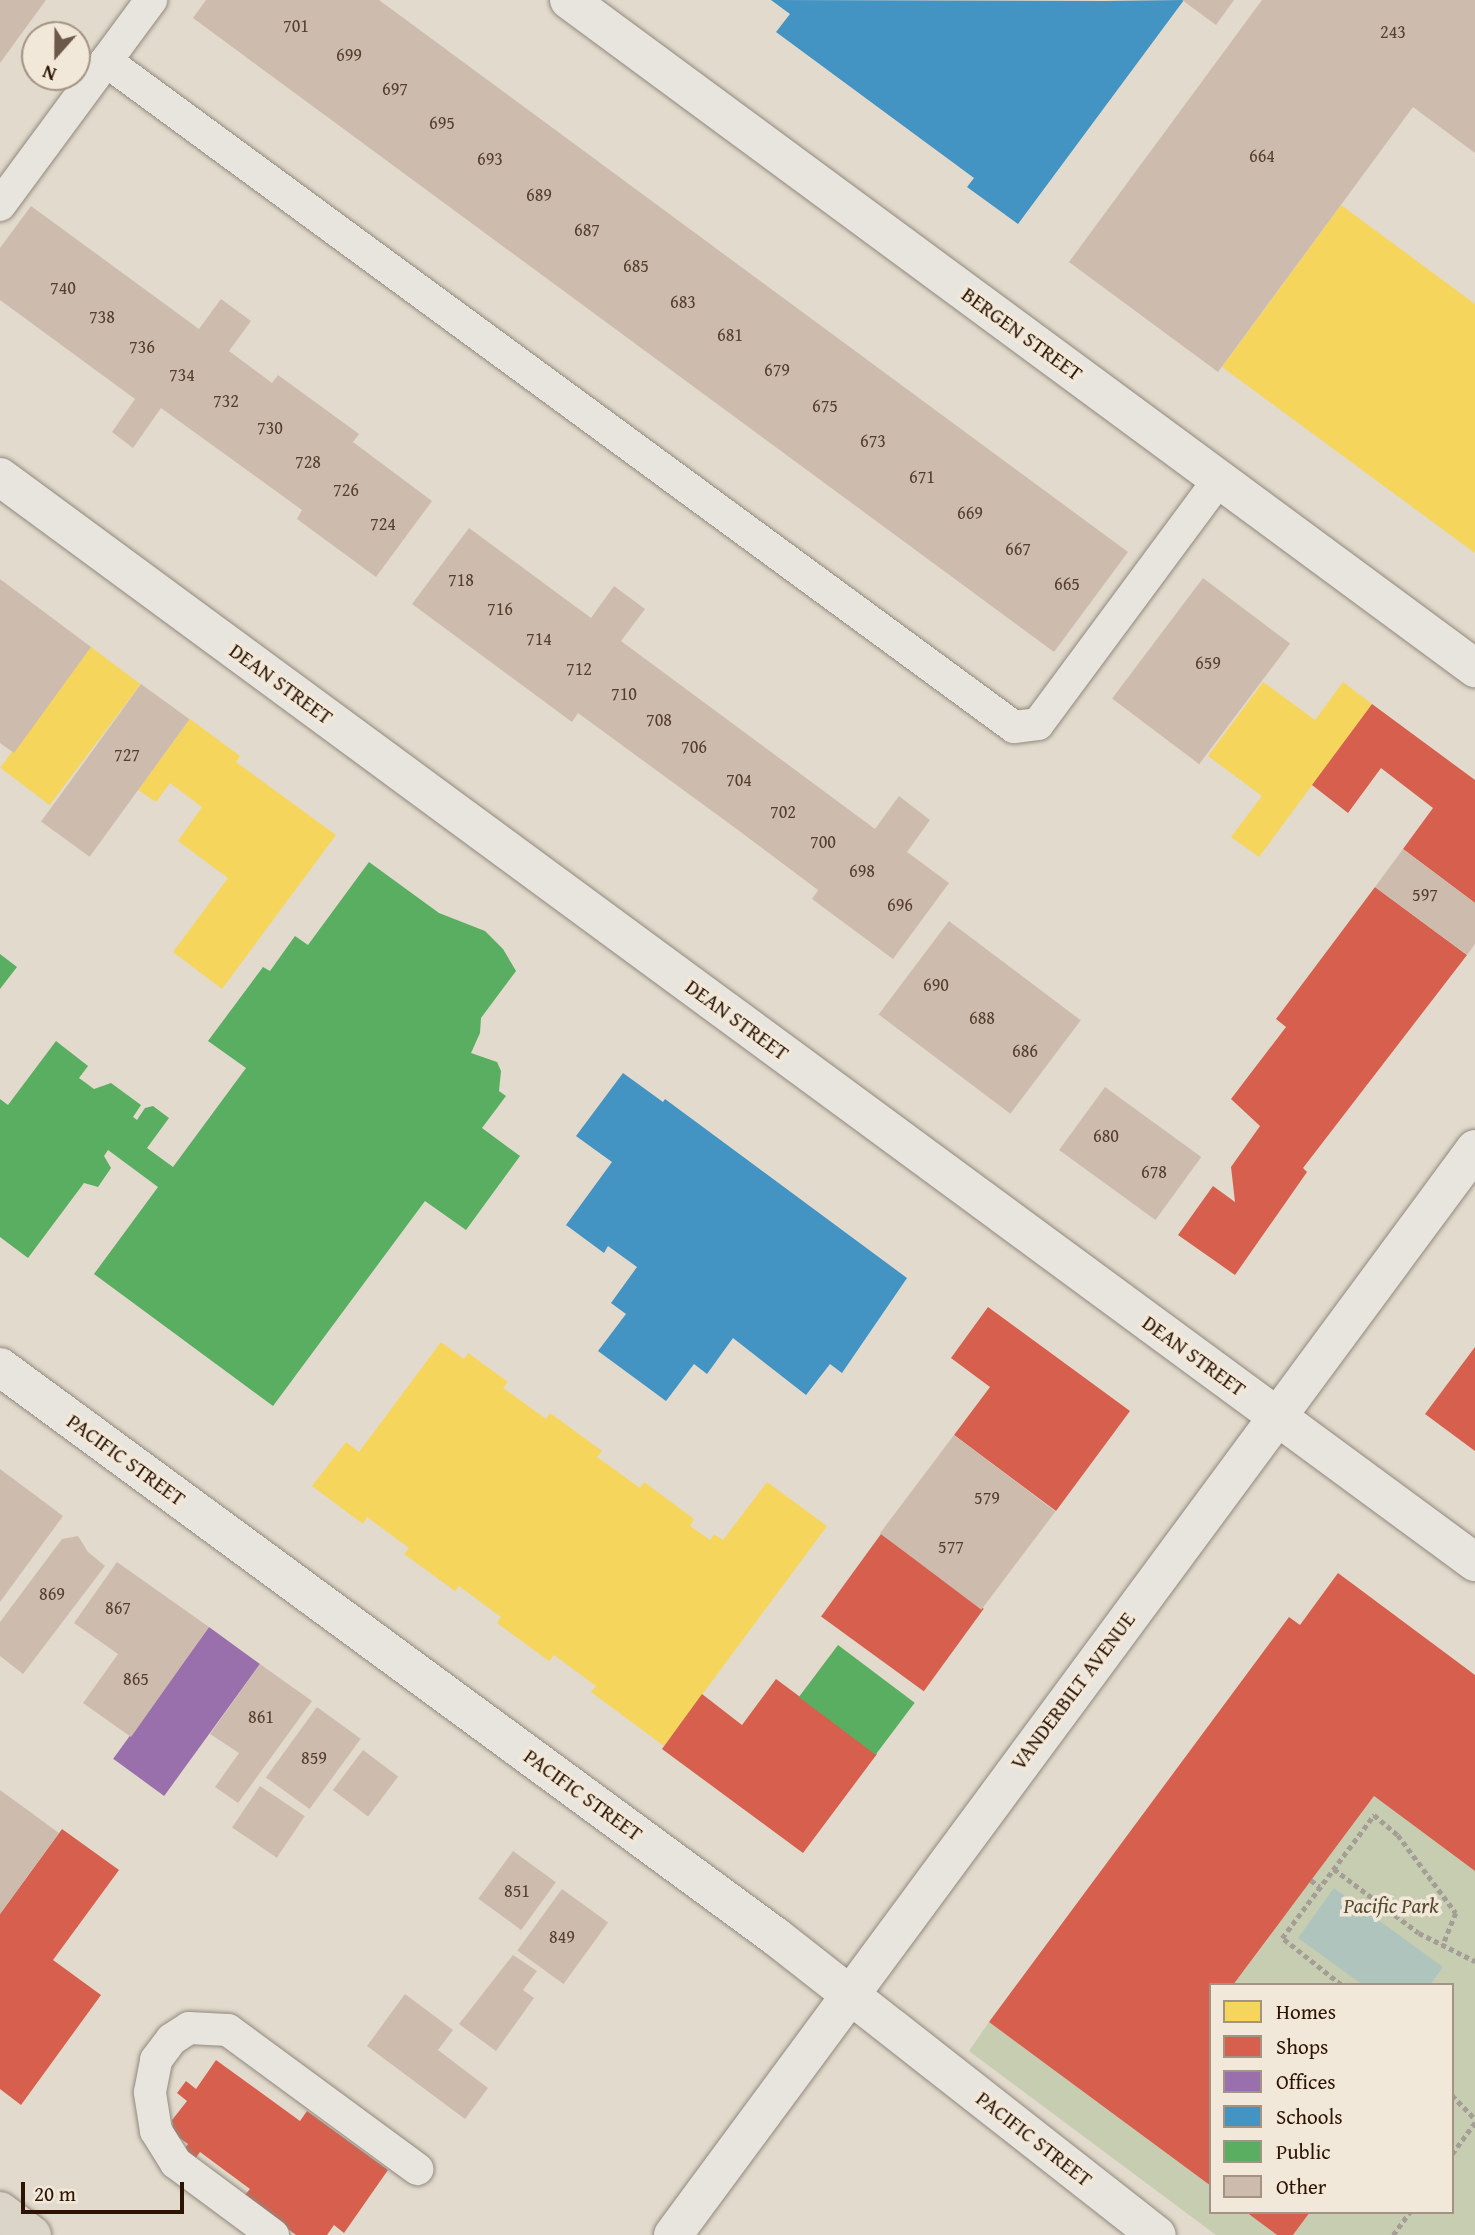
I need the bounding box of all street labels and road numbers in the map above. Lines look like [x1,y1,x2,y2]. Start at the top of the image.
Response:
street label: BERGEN STREET [957,282,1087,386]
street label: DEAN STREET [224,638,338,730]
street label: DEAN STREET [680,974,794,1066]
street label: DEAN STREET [1137,1310,1251,1402]
street label: PACIFIC STREET [62,1409,190,1511]
street label: VANDERBILT AVENUE [1005,1607,1141,1775]
street label: PACIFIC STREET [519,1744,647,1846]
street label: PACIFIC STREET [971,2086,1097,2192]

